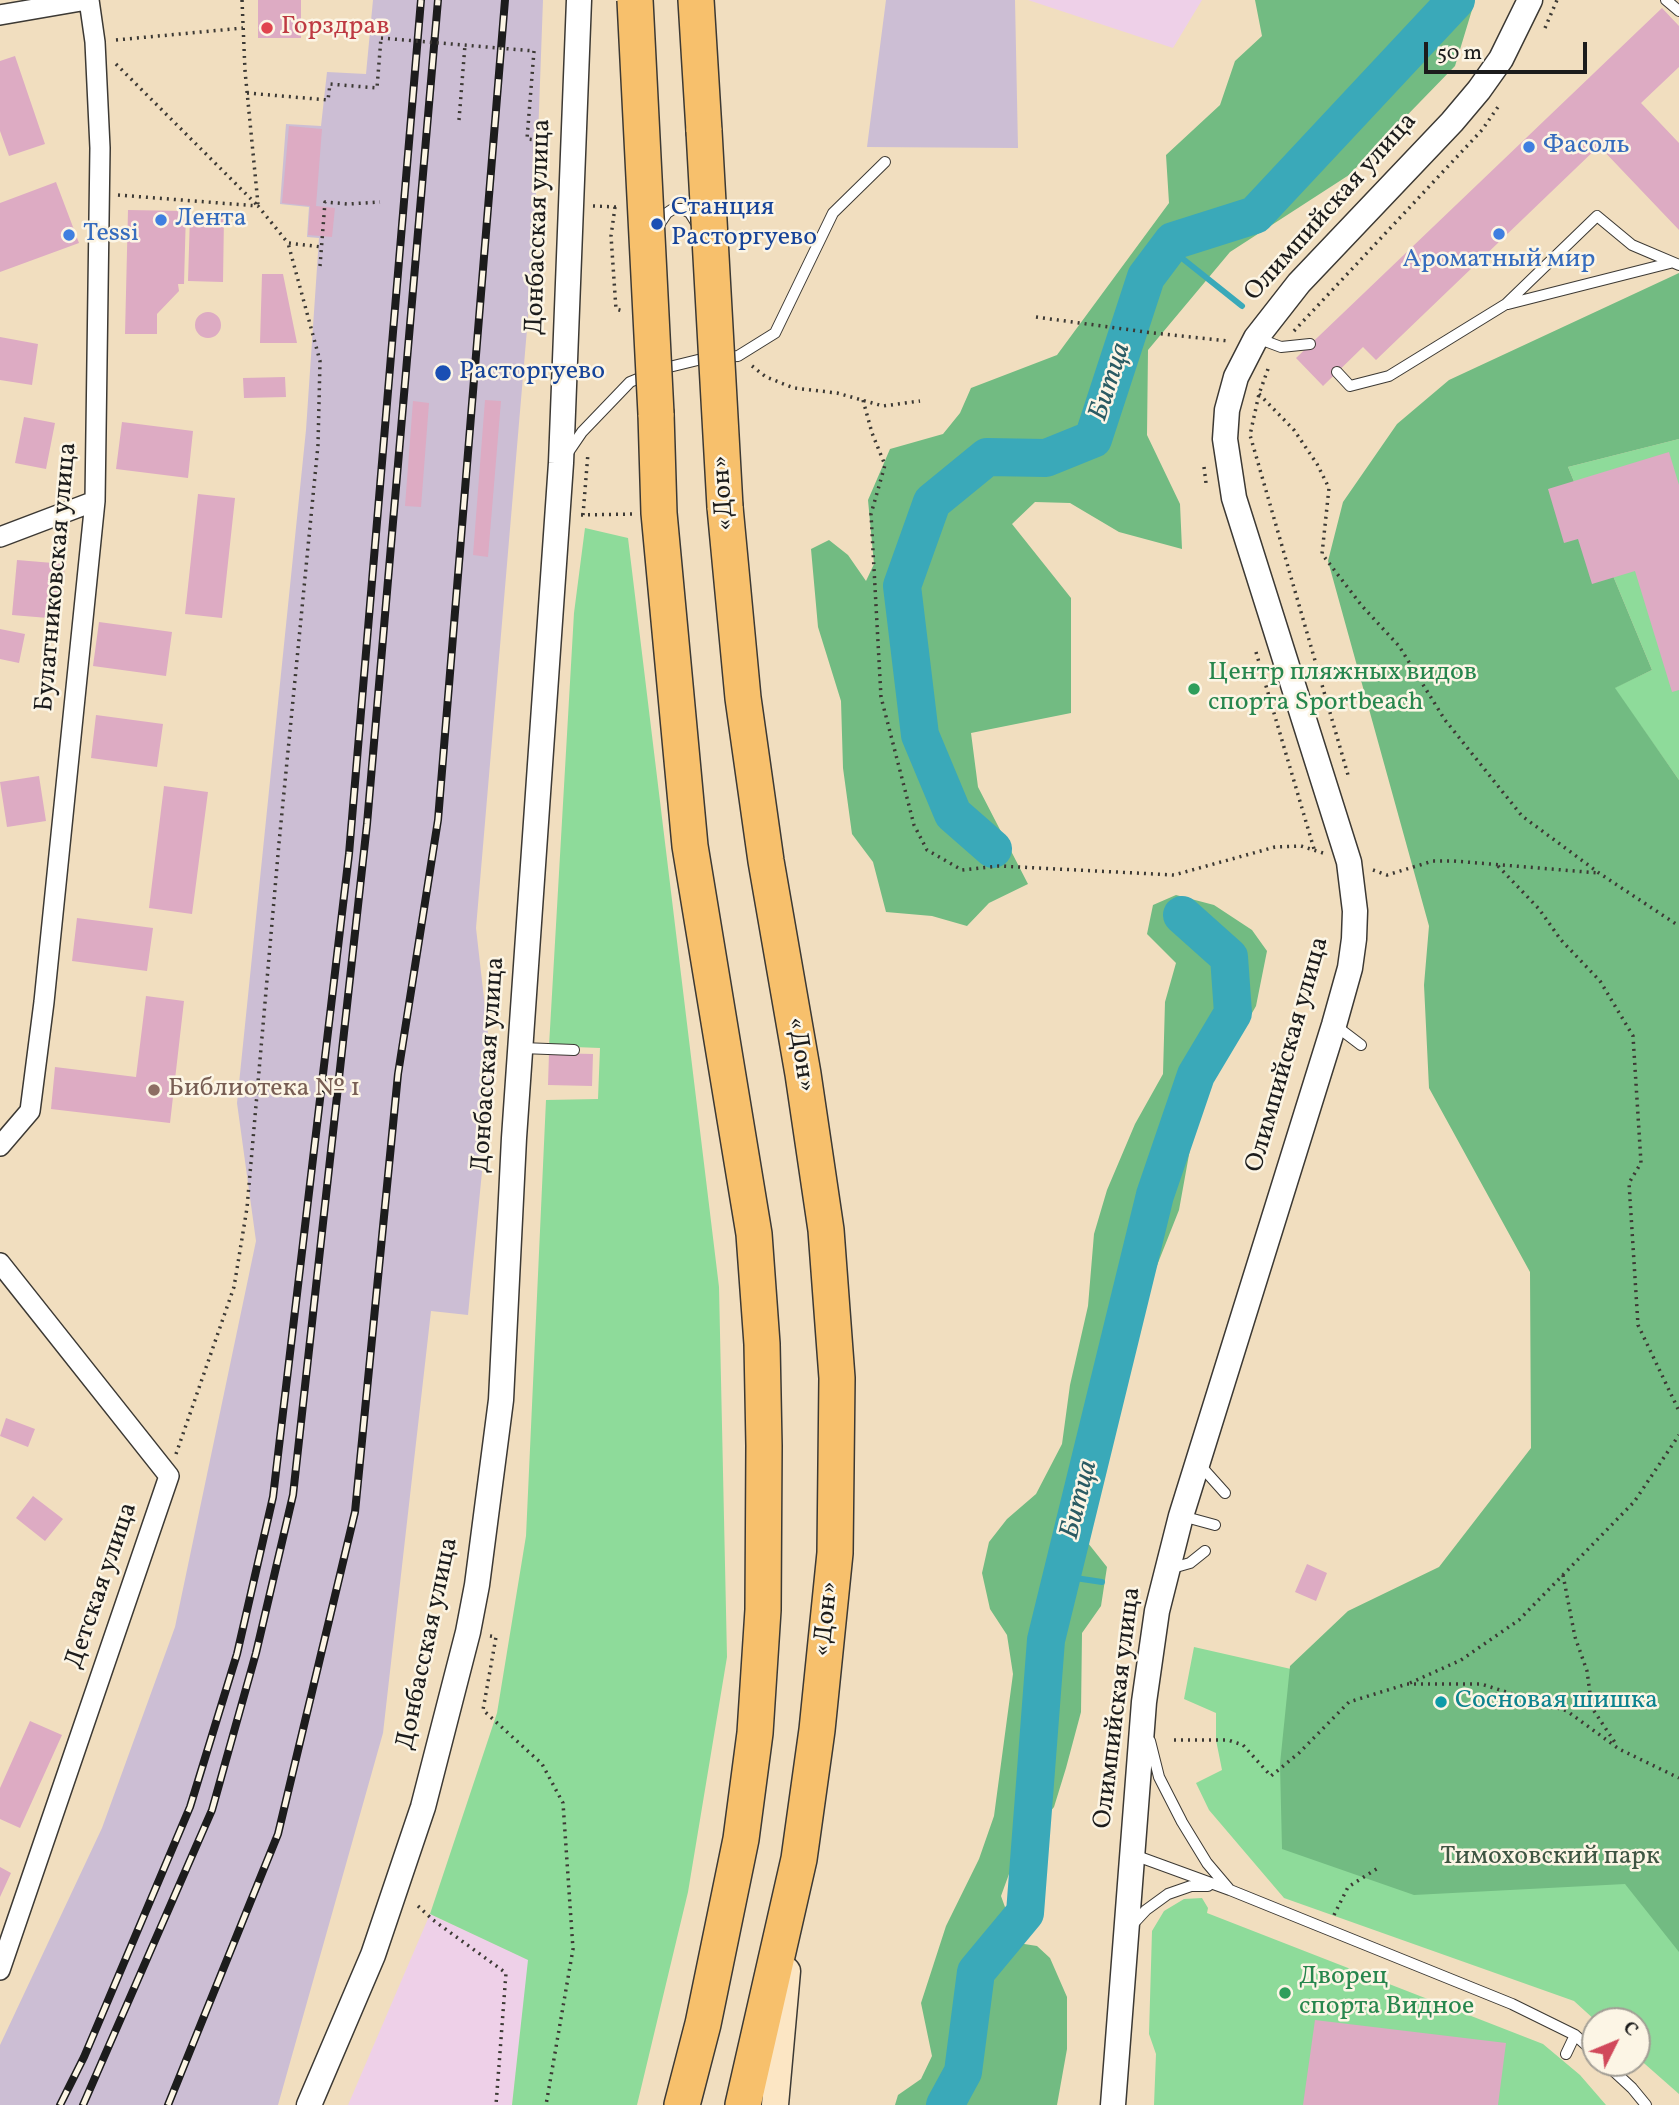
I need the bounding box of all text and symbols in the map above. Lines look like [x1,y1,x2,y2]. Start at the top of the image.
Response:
place label: Горздрав [281,12,389,44]
marker: Горздрав [259,20,275,36]
scale bar [1427,28,1590,72]
text: 50 m [1437,39,1482,68]
street label: Олимпийская улица [1239,107,1425,309]
street label: Донбасская улица [521,118,559,336]
place label: Фасоль [1543,131,1630,163]
marker: Фасоль [1521,139,1537,155]
place label: Станция Расторгуево [671,193,817,255]
place label: Лента [175,204,247,236]
marker: Лента [153,212,169,228]
marker: Станция Расторгуево [649,216,665,232]
place label: Tessi [83,219,139,251]
marker: Ароматный мир [1491,226,1507,242]
marker: Tessi [61,227,77,243]
place label: Ароматный мир [1402,245,1596,277]
water label: Битца [1084,339,1140,425]
place label: Расторгуево [459,357,605,389]
marker: Расторгуево [433,363,453,383]
street label: Булатниковская улица [31,441,85,713]
street label: «Дон» [707,454,743,532]
place label: Центр пляжных видов спорта Sportbeach [1208,658,1477,720]
marker: Центр пляжных видов спорта Sportbeach [1186,681,1202,697]
street label: Олимпийская улица [1240,934,1338,1176]
street label: Донбасская улица [467,956,513,1174]
street label: «Дон» [778,1015,820,1095]
place label: Библиотека № 1 [168,1074,360,1106]
marker: Библиотека № 1 [146,1082,162,1098]
water label: Битца [1055,1457,1107,1543]
street label: Детская улица [60,1499,146,1673]
street label: Донбасская улица [391,1535,467,1753]
street label: «Дон» [809,1580,847,1658]
street label: Олимпийская улица [1089,1585,1149,1831]
place label: Сосновая шишка [1455,1686,1658,1718]
marker: Сосновая шишка [1433,1694,1449,1710]
park label: Тимоховский парк [1440,1842,1660,1874]
place label: Дворец спорта Видное [1299,1962,1474,2024]
marker: Дворец спорта Видное [1277,1985,1293,2001]
north arrow [1581,2007,1651,2077]
text: С [1616,2016,1644,2042]

